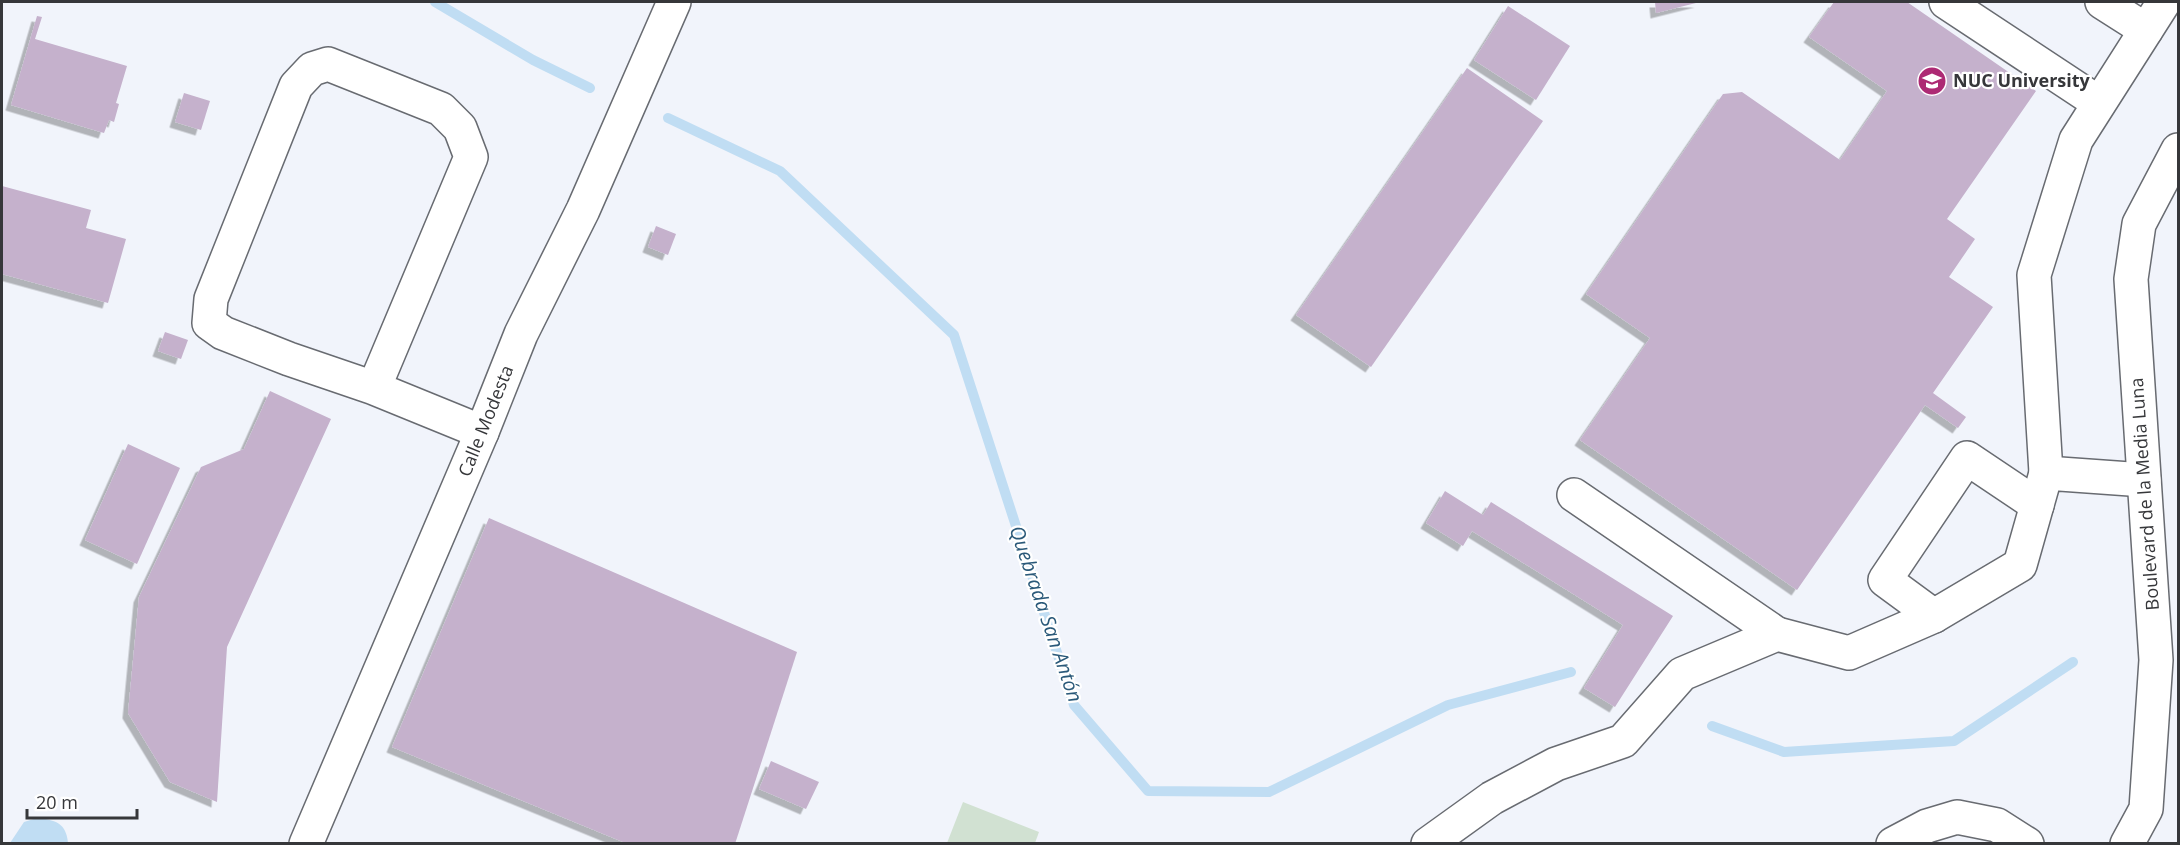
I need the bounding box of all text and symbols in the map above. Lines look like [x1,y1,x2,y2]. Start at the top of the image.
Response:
school or university icon: NUC University [1916,65,1948,97]
place label: NUC University [1953,68,2091,92]
street label: Calle Modesta [452,361,518,480]
street label: Boulevard de la Media Luna [2124,377,2164,611]
water label: Quebrada San Antón [1004,522,1089,706]
scale bar [27,782,136,820]
text: 20 m [36,790,78,814]

